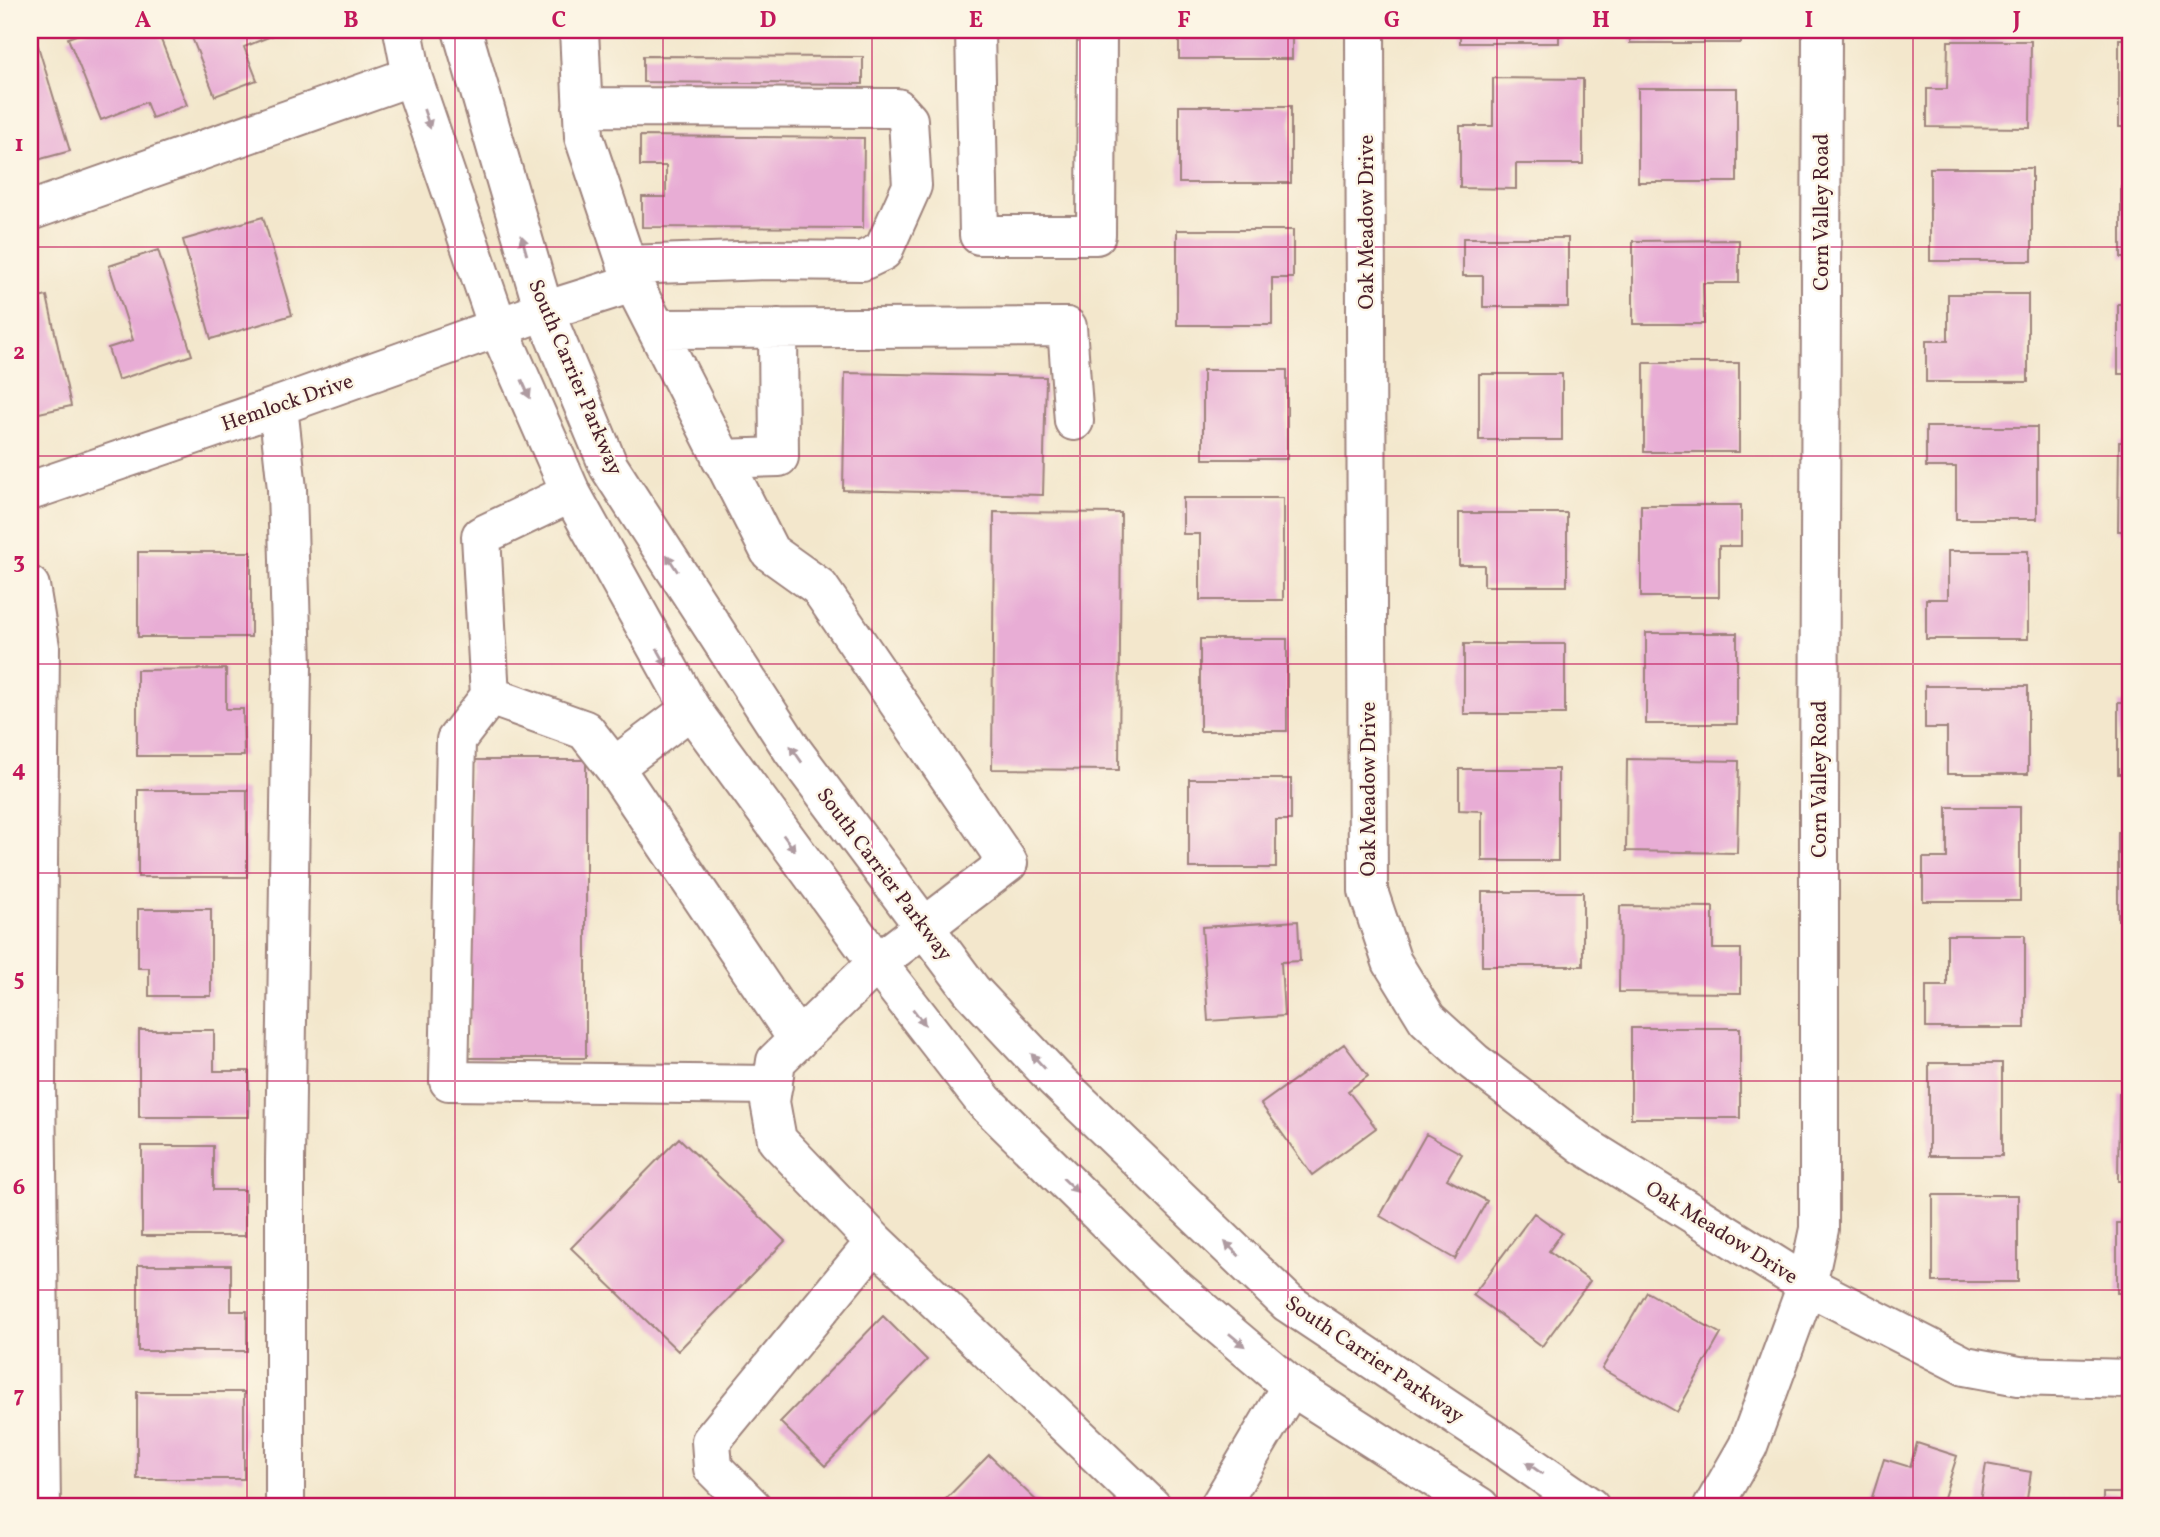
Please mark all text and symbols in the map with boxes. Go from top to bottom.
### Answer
text: A [135,5,151,37]
text: B [343,5,359,37]
text: C [552,5,566,37]
text: D [760,5,777,37]
text: E [969,5,983,37]
text: F [1177,5,1191,37]
text: G [1384,5,1400,37]
text: H [1592,5,1610,37]
text: I [1805,5,1813,37]
text: J [2012,5,2021,37]
one-way arrow [422,109,433,130]
text: 1 [14,129,24,161]
street label: Corn Valley Road [1808,133,1837,291]
street label: Oak Meadow Drive [1353,135,1382,309]
one-way arrow [519,234,529,255]
street label: South Carrier Parkway [520,275,629,481]
text: 2 [13,337,25,369]
street label: Hemlock Drive [218,367,357,440]
one-way arrow [520,379,531,400]
text: 3 [13,546,25,578]
one-way arrow [665,553,678,573]
one-way arrow [656,647,668,667]
street label: Corn Valley Road [1806,700,1835,858]
street label: Oak Meadow Drive [1355,702,1384,876]
one-way arrow [789,745,803,763]
text: 4 [12,754,26,786]
street label: South Carrier Parkway [809,782,959,968]
one-way arrow [782,834,796,852]
text: 5 [13,963,25,995]
one-way arrow [911,1007,926,1025]
one-way arrow [1031,1053,1047,1070]
text: 6 [13,1172,25,1204]
street label: Oak Meadow Drive [1639,1175,1803,1292]
one-way arrow [1062,1177,1079,1194]
one-way arrow [1224,1241,1241,1257]
street label: South Carrier Parkway [1279,1289,1470,1431]
one-way arrow [1228,1332,1246,1348]
text: 7 [14,1380,25,1412]
one-way arrow [1525,1461,1543,1475]

